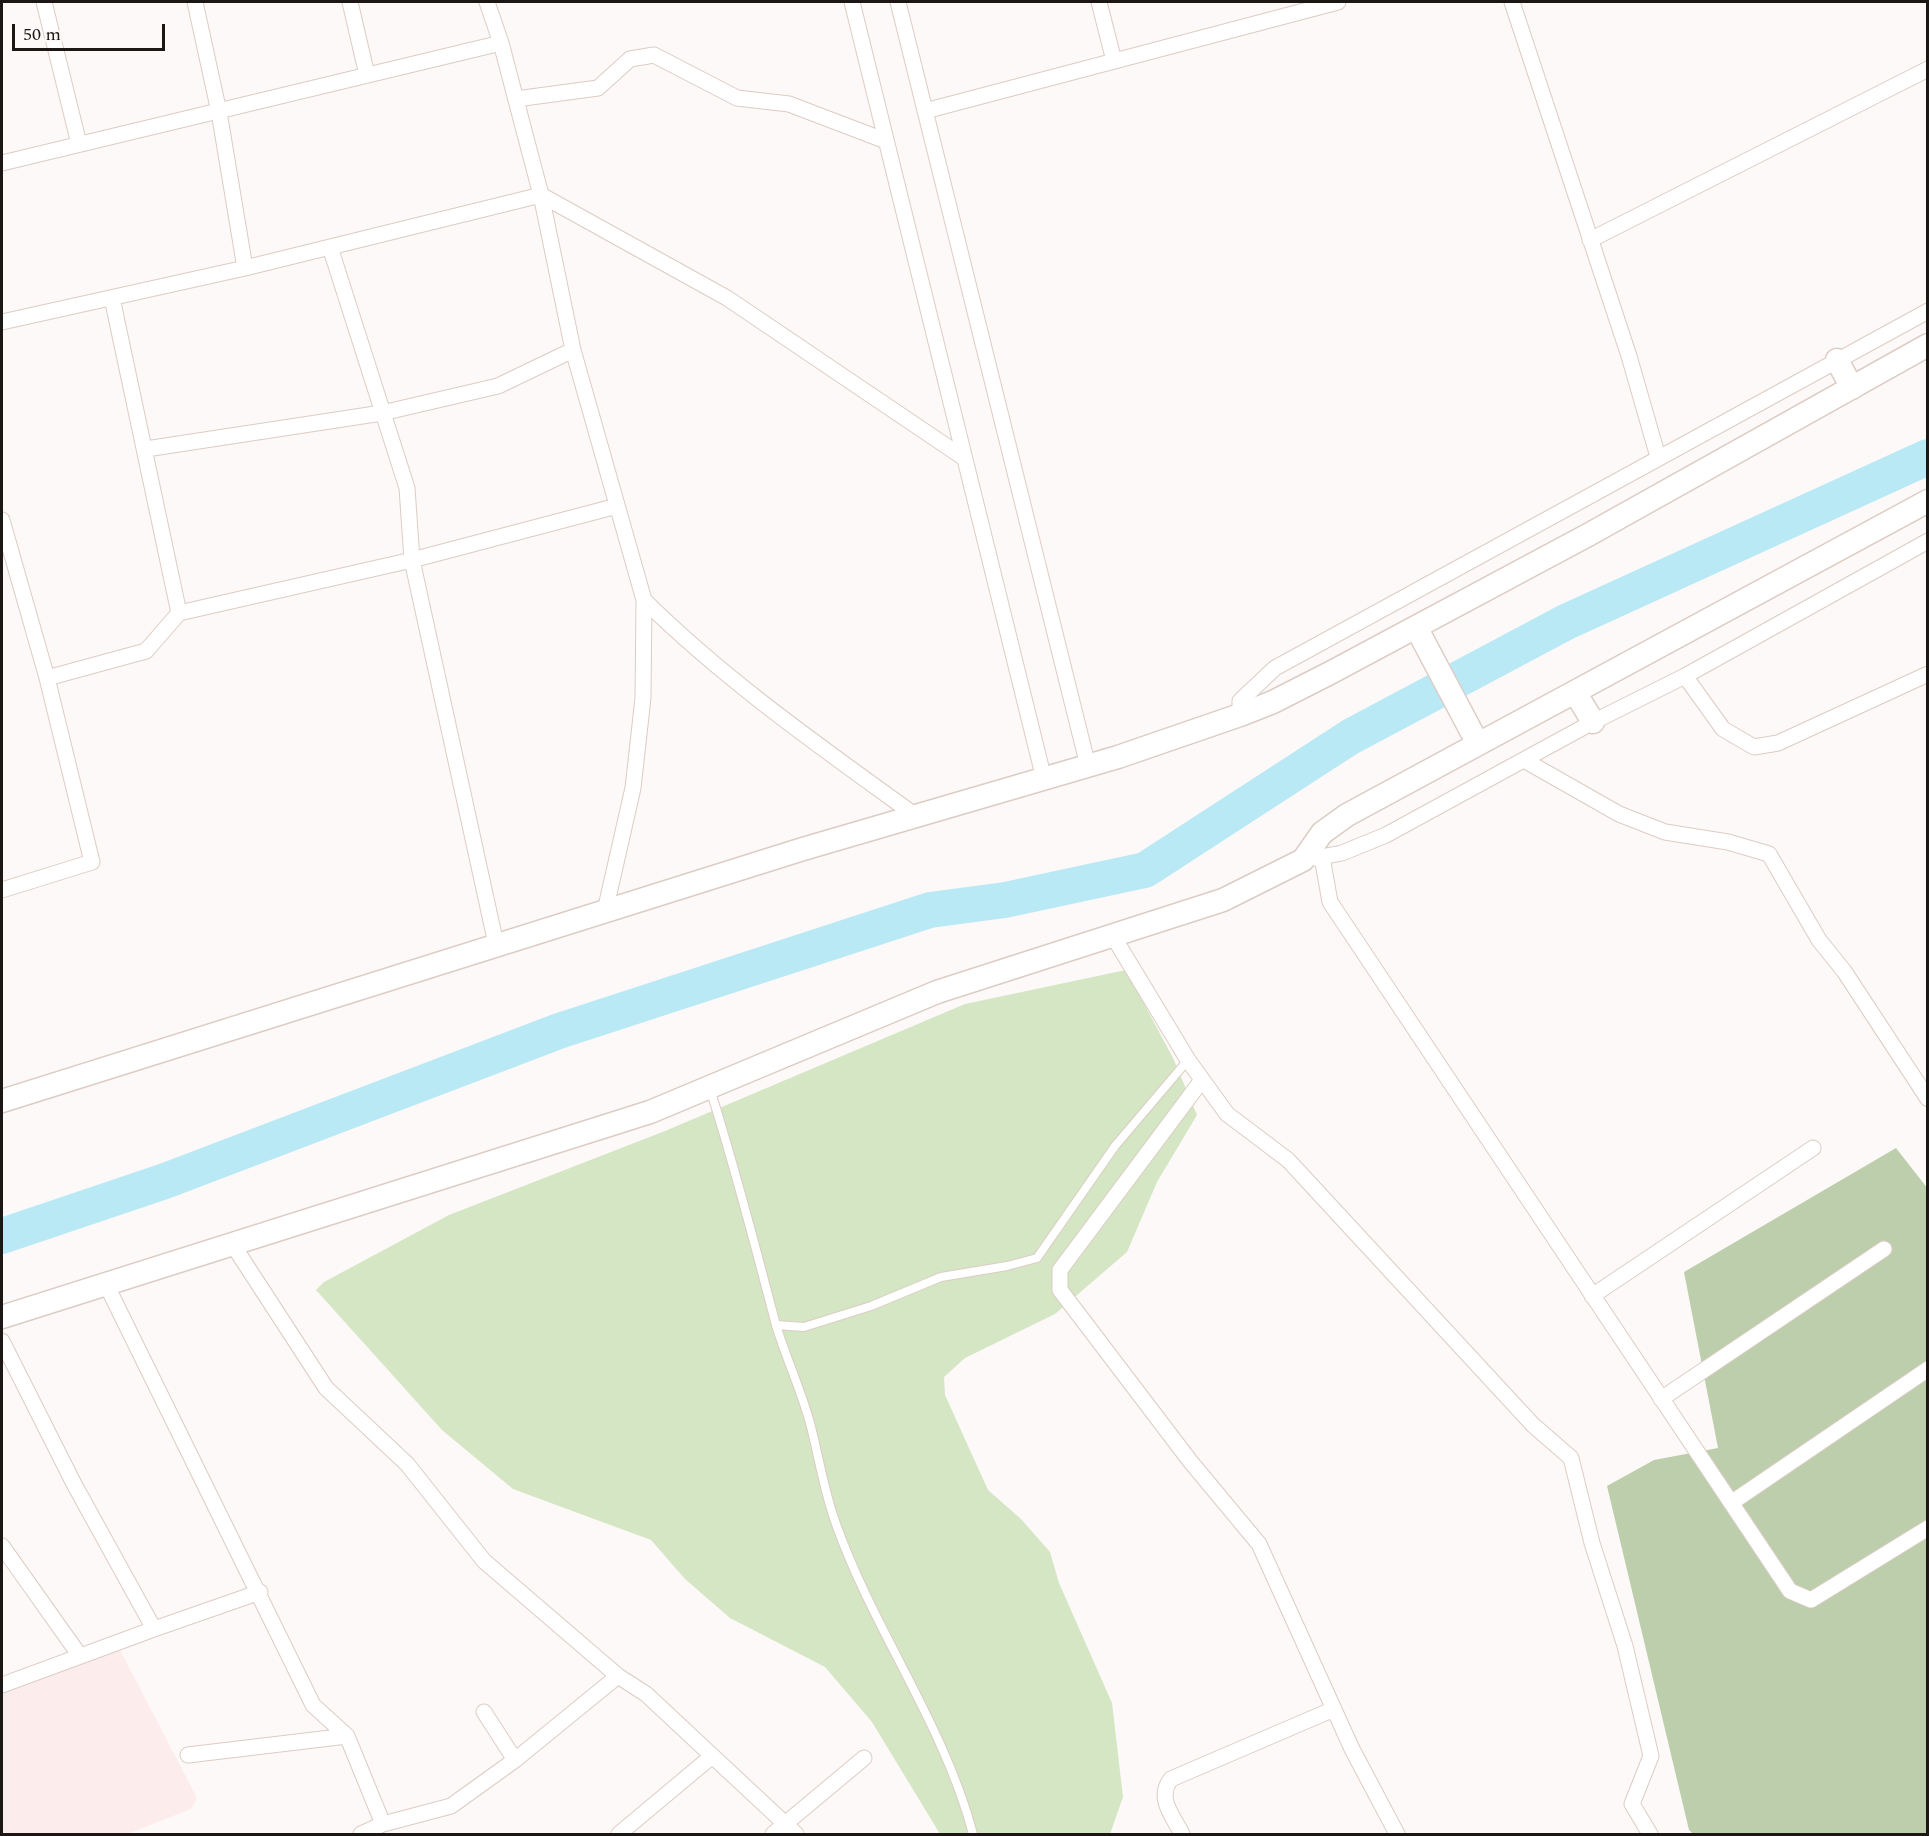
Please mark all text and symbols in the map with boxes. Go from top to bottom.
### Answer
scale bar [15,12,168,50]
text: 50 m [23,21,61,48]

